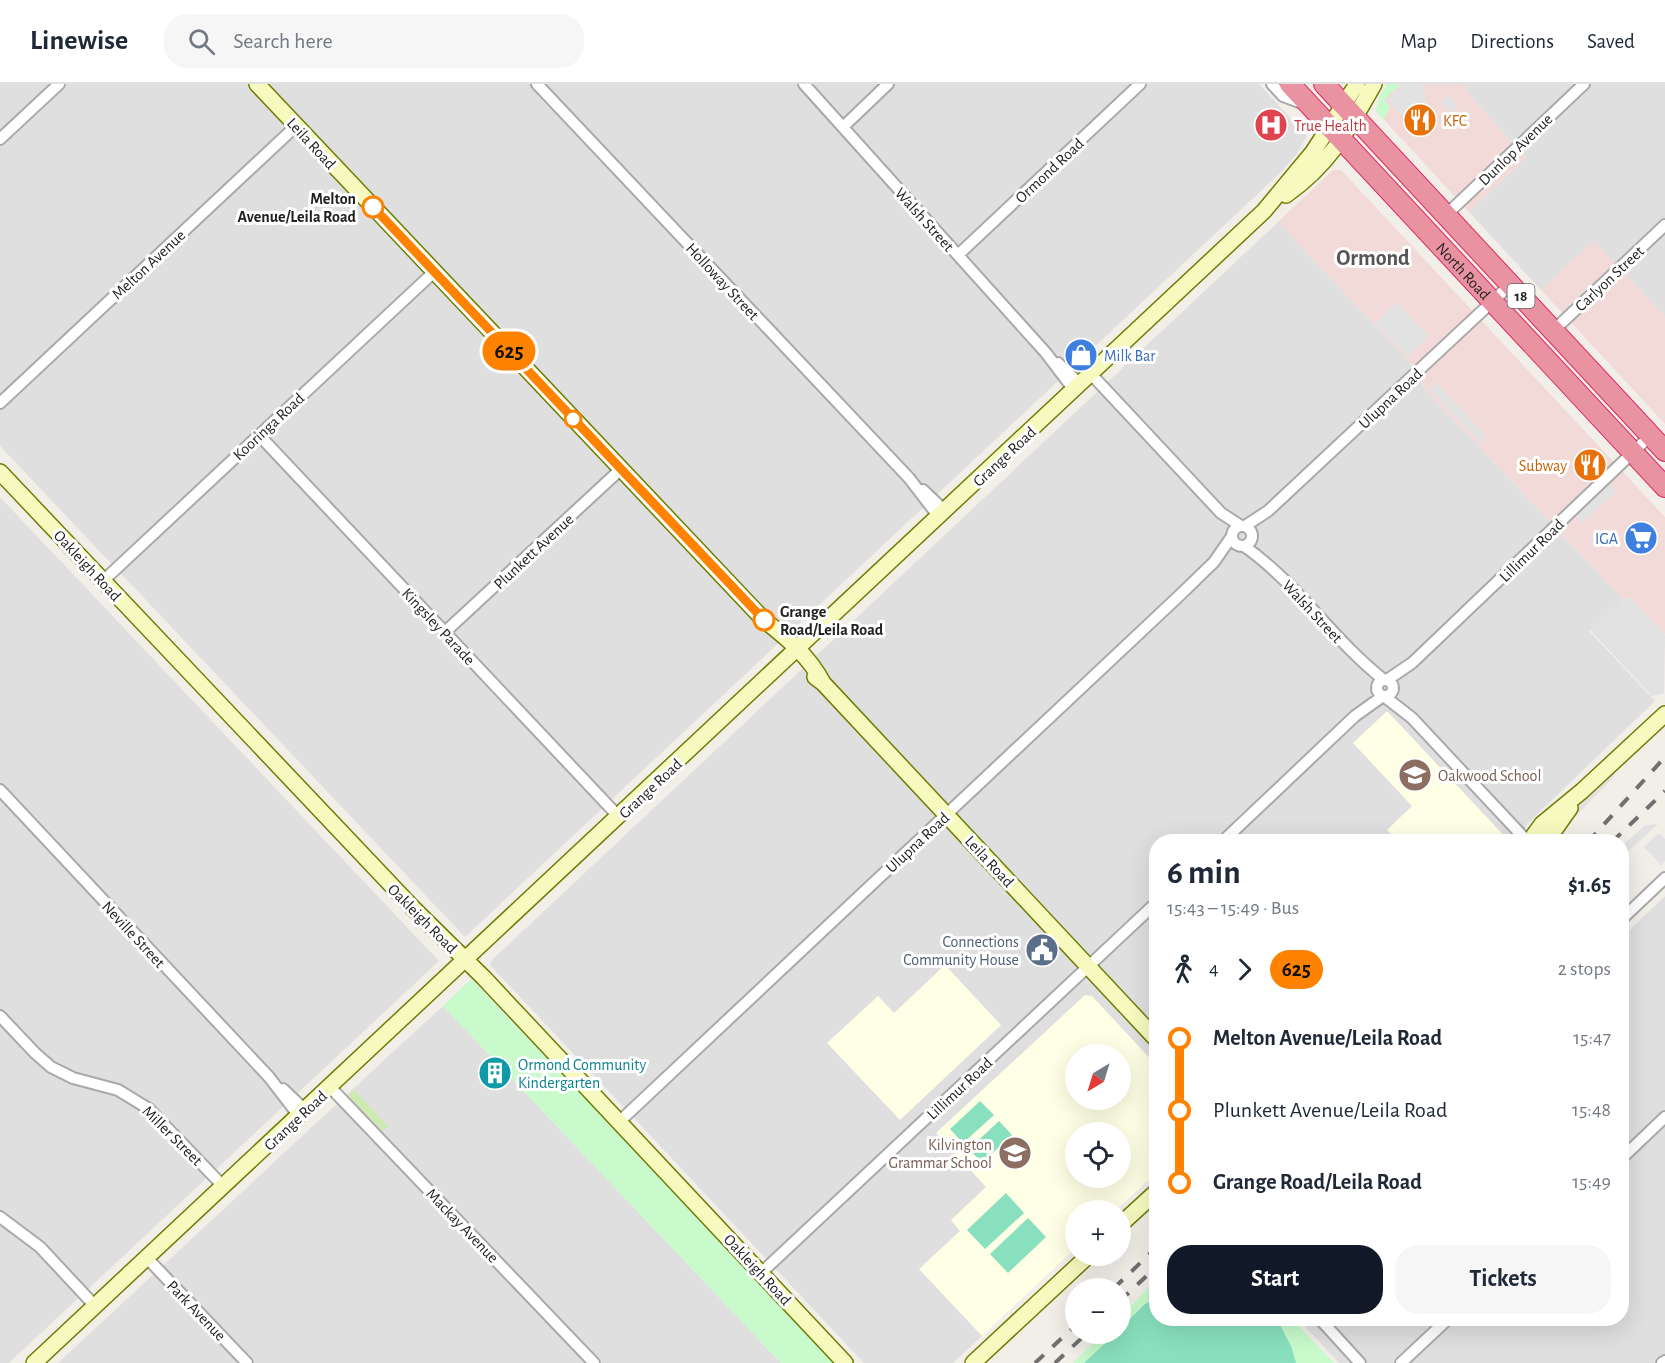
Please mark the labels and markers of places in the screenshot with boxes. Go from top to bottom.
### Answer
restaurant icon: KFC [1402,102,1438,138]
hospital icon: True Health [1253,107,1289,143]
place label: KFC [1443,113,1467,129]
place label: True Health [1294,118,1367,134]
place label: Melton Avenue/Leila Road [238,191,357,225]
marker: Melton Avenue/Leila Road [362,196,384,218]
shop icon: Milk Bar [1063,337,1099,373]
place label: Milk Bar [1104,348,1156,364]
unlabelled marker [564,410,582,428]
restaurant icon: Subway [1572,447,1608,483]
place label: Subway [1519,458,1567,475]
supermarket icon: IGA [1623,520,1659,556]
place label: IGA [1595,531,1618,547]
place label: Grange Road/Leila Road [780,604,884,638]
marker: Grange Road/Leila Road [753,609,775,631]
school or university icon: Oakwood School [1397,757,1433,793]
place label: Oakwood School [1438,768,1541,784]
public building icon: Connections Community House [1024,932,1060,968]
place label: Connections Community House [903,934,1019,969]
building icon: Ormond Community Kindergarten [477,1055,513,1091]
place label: Ormond Community Kindergarten [518,1057,646,1091]
school or university icon: Kilvington Grammar School [997,1135,1033,1171]
place label: Kilvington Grammar School [889,1137,992,1171]

